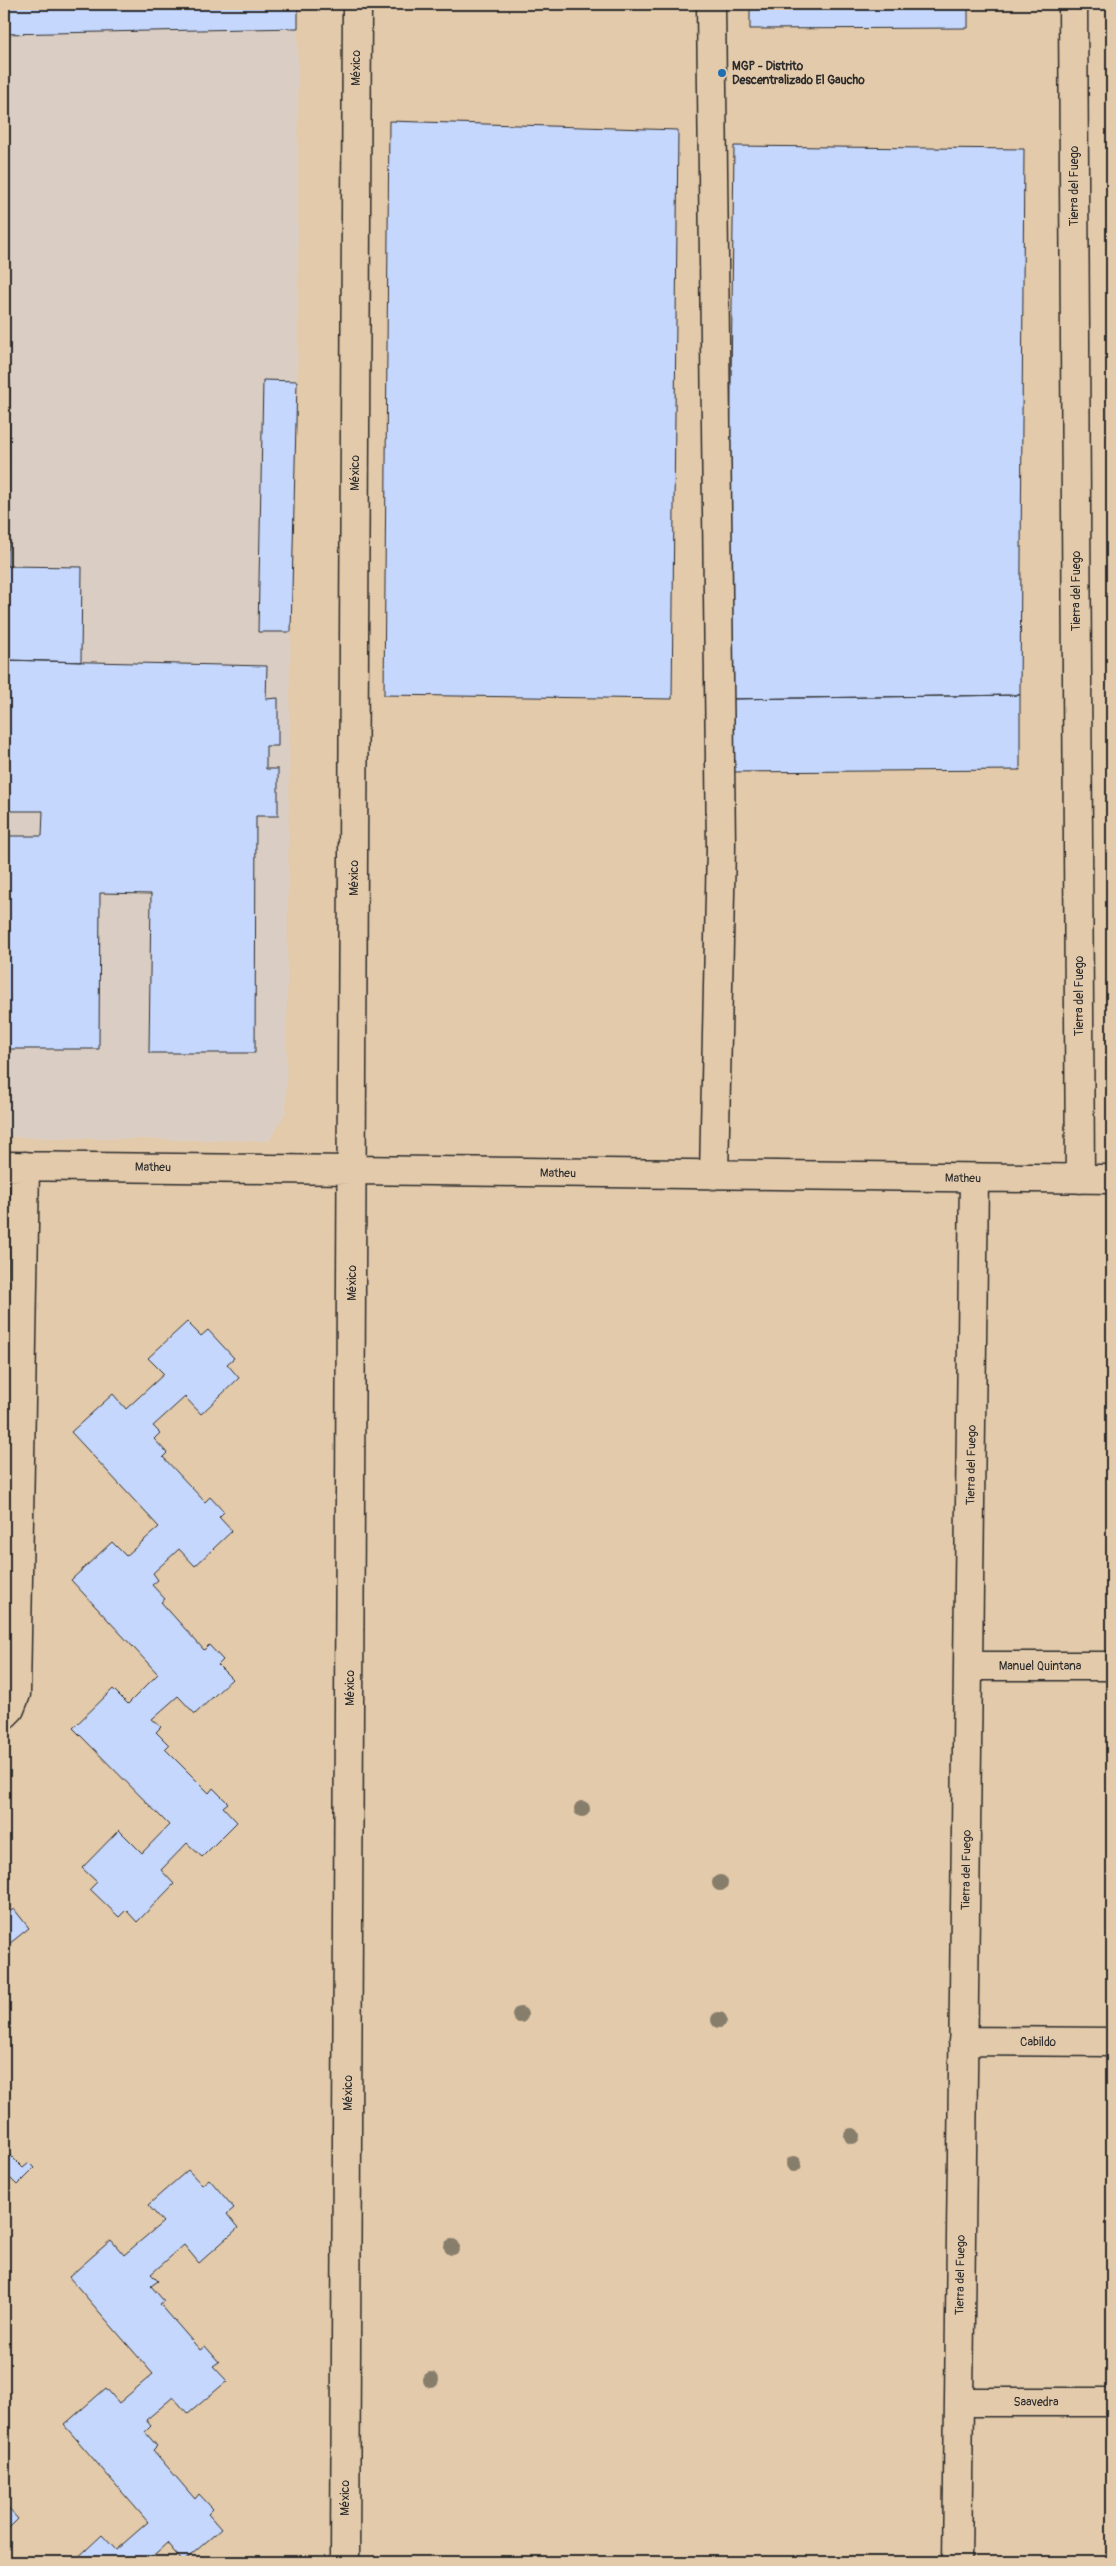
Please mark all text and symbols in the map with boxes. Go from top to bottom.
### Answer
street label: México [349,50,364,86]
place label: MGP - Distrito Descentralizado El Gaucho [732,59,865,88]
marker: MGP - Distrito Descentralizado El Gaucho [716,67,728,79]
street label: Tierra del Fuego [1067,145,1082,226]
street label: México [348,455,363,491]
street label: Tierra del Fuego [1069,550,1084,631]
street label: México [347,860,362,896]
street label: Tierra del Fuego [1072,955,1087,1036]
street label: Matheu [135,1160,171,1175]
street label: Matheu [540,1166,576,1181]
street label: Matheu [945,1171,981,1186]
street label: México [345,1265,360,1301]
street label: Tierra del Fuego [963,1424,980,1505]
street label: Manuel Quintana [999,1659,1082,1674]
street label: México [343,1670,358,1706]
street label: Tierra del Fuego [958,1829,975,1910]
street label: Cabildo [1020,2035,1057,2050]
street label: México [341,2075,356,2111]
street label: Tierra del Fuego [952,2234,969,2315]
street label: Saavedra [1013,2395,1059,2410]
street label: México [338,2480,353,2516]

